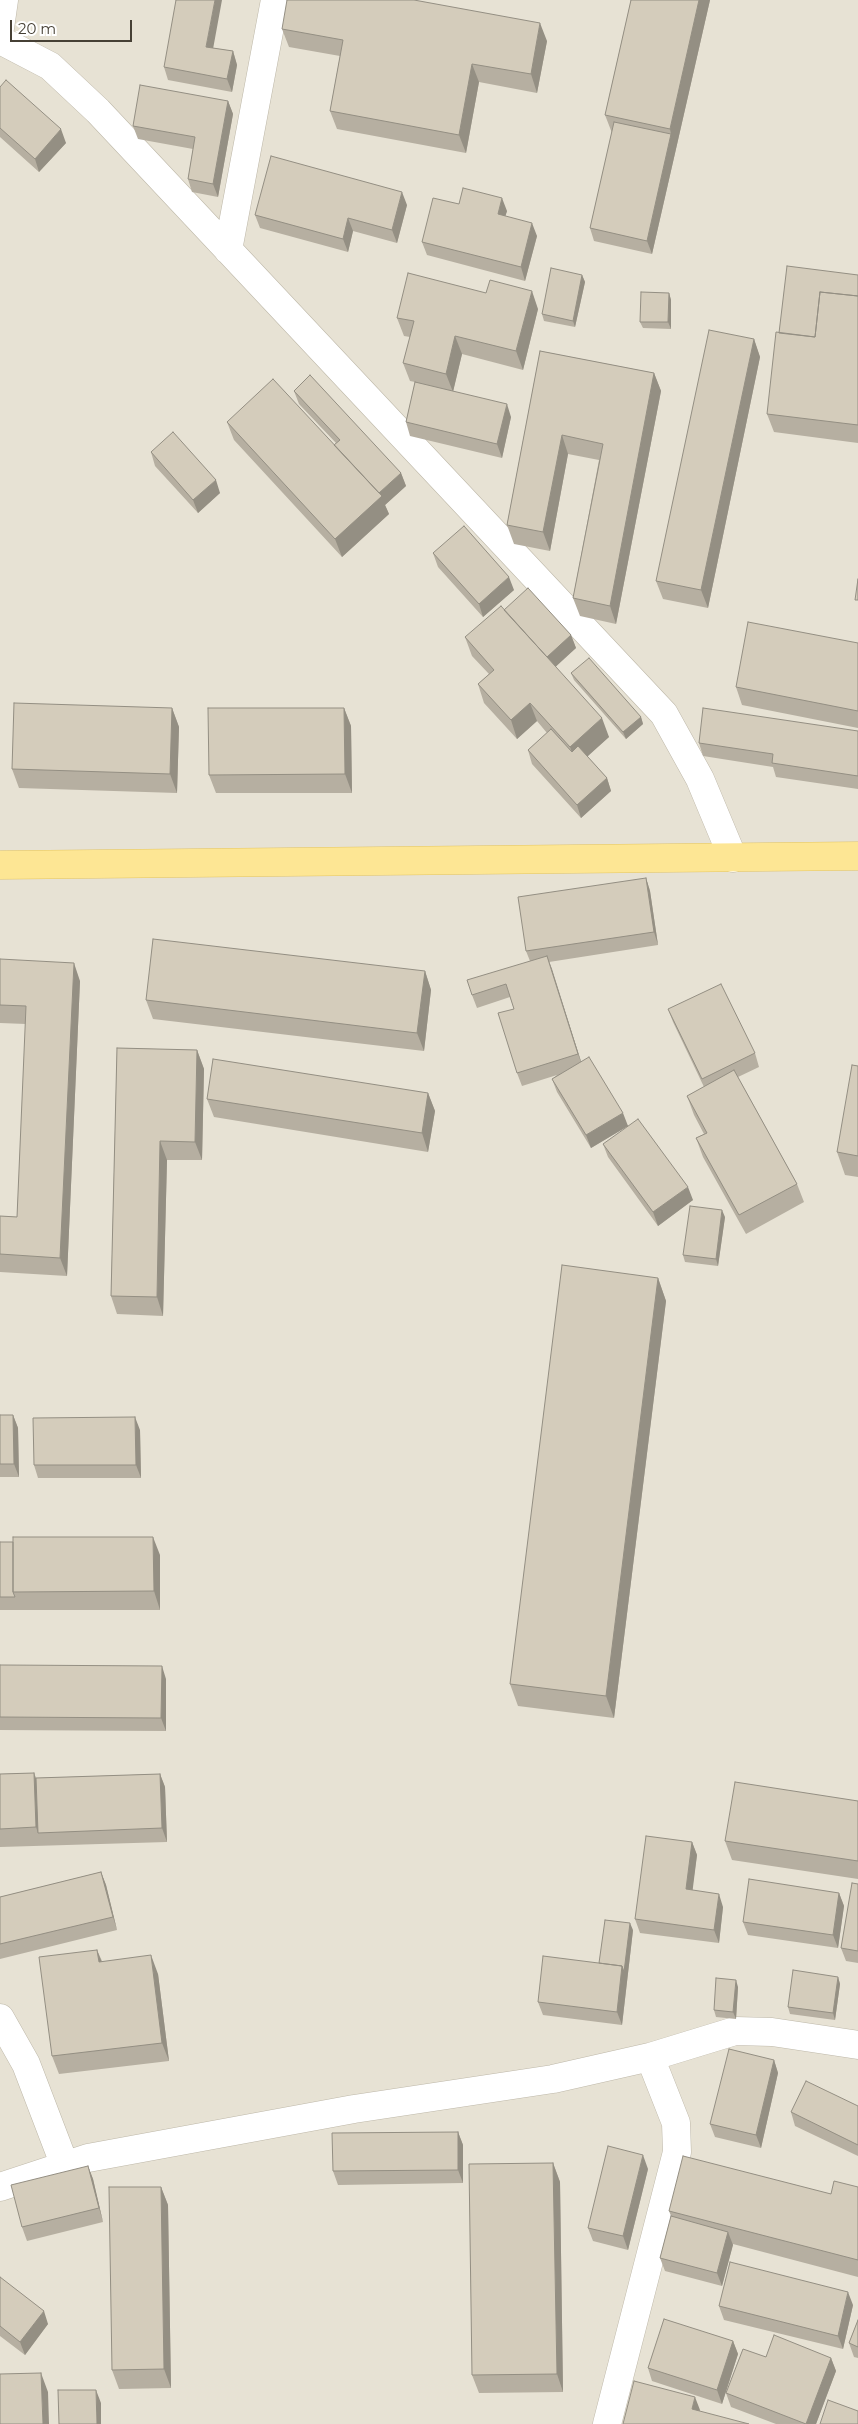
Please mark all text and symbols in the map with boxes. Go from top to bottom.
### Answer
scale bar [12,10,135,42]
text: 20 m [18,19,56,38]

